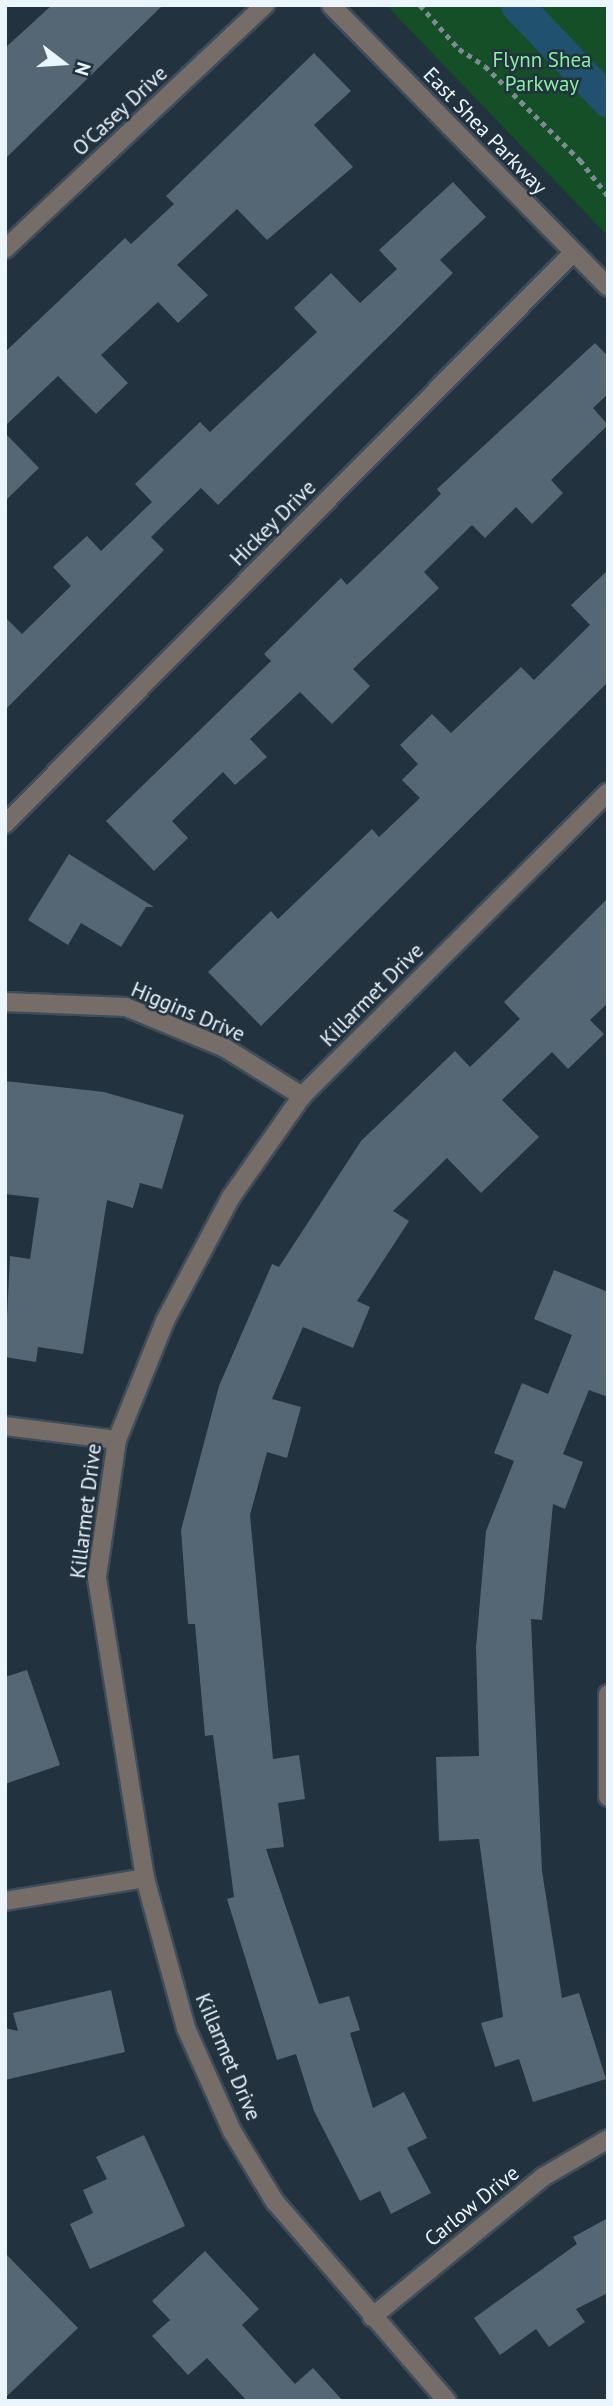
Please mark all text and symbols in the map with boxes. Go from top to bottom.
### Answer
north arrow [28,28,98,98]
park label: Flynn Shea Parkway [492,47,592,97]
text: N [70,60,96,79]
street label: O'Casey Drive [67,61,173,161]
street label: East Shea Parkway [418,62,552,200]
street label: Hickey Drive [225,475,321,571]
street label: Killarmet Drive [315,938,429,1052]
street label: Higgins Drive [127,977,249,1047]
street label: Killarmet Drive [65,1442,107,1580]
street label: Killarmet Drive [190,1990,266,2124]
street label: Carlow Drive [420,2160,524,2252]

